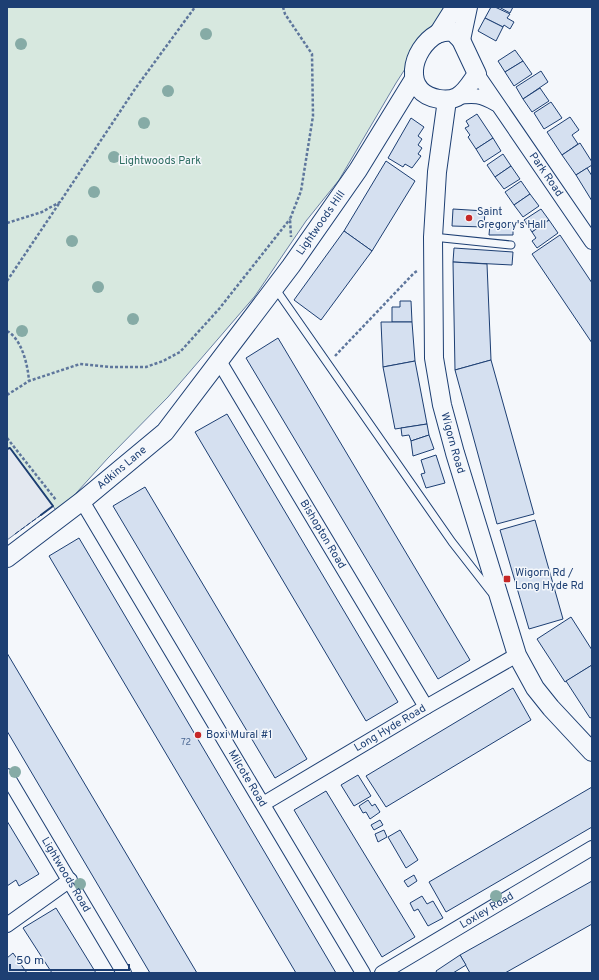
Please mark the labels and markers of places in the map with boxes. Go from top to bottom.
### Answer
place label: Saint Gregory's Hall [477,205,546,232]
marker: Saint Gregory's Hall [464,213,474,223]
place label: Wigorn Rd / Long Hyde Rd [515,566,584,593]
marker: Wigorn Rd / Long Hyde Rd [502,574,512,584]
place label: Boxi Mural #1 [206,728,272,742]
marker: Boxi Mural #1 [193,730,203,740]

